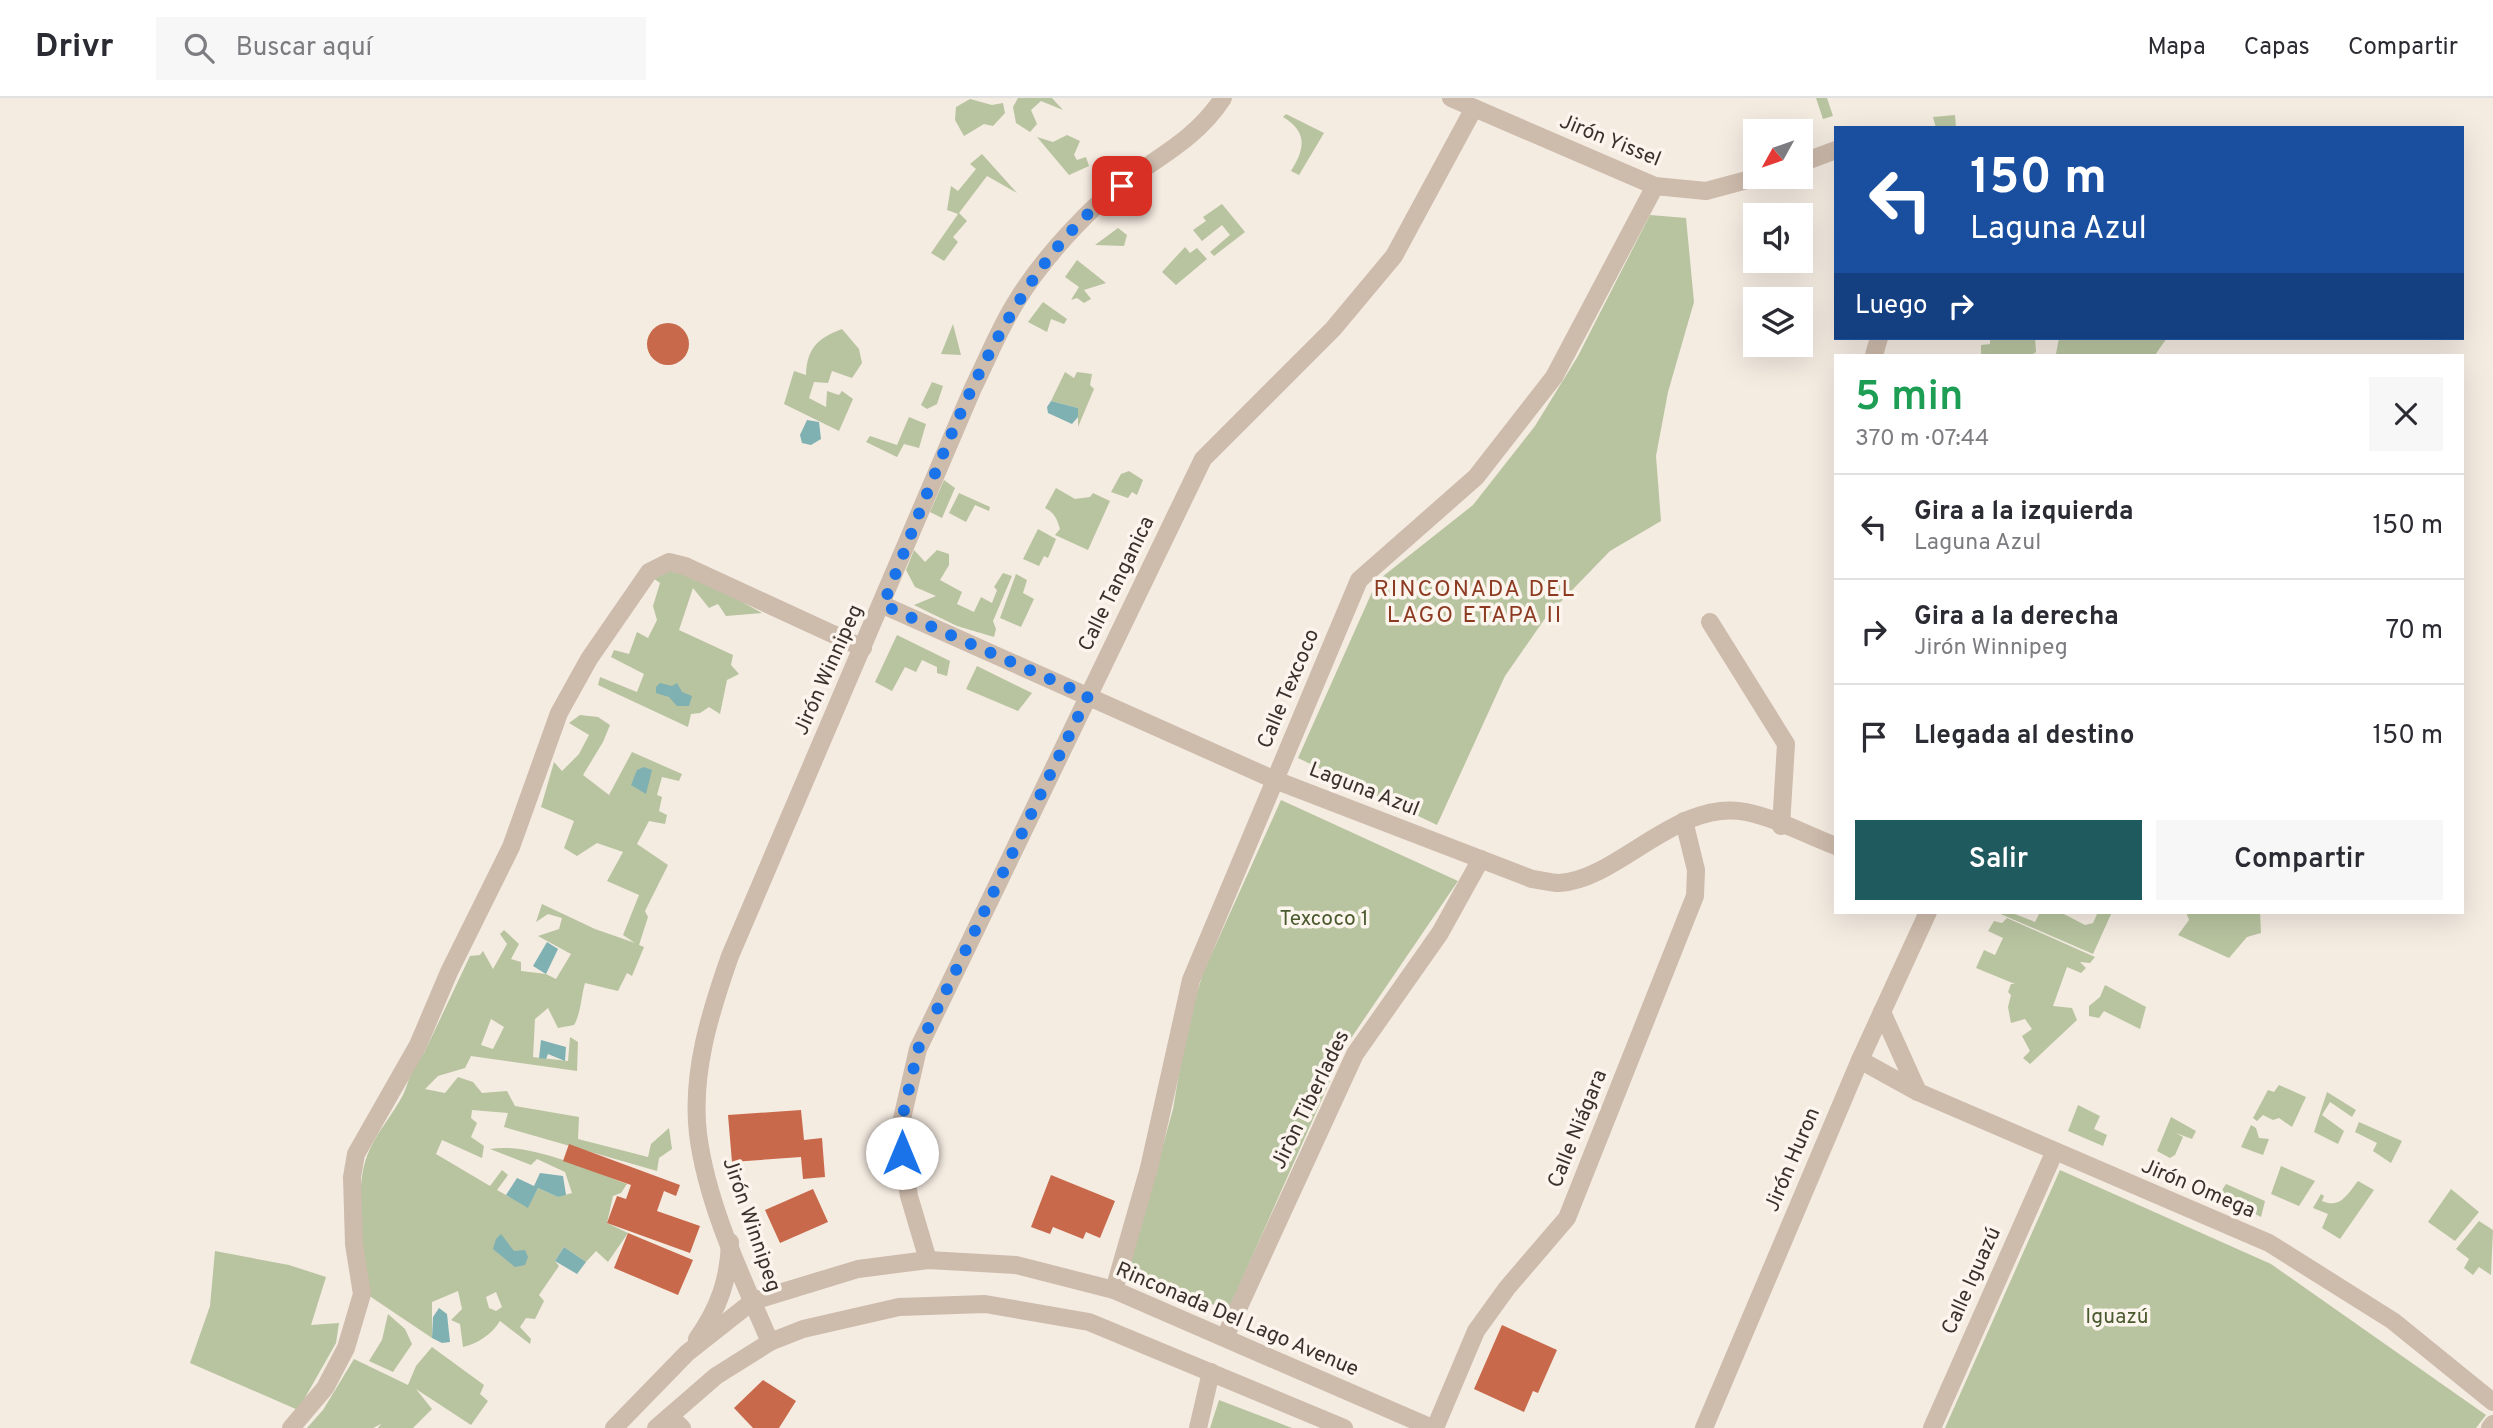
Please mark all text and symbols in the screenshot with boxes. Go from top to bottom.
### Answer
search box [156,17,646,80]
text: Drivr [35,27,114,69]
icon: search [180,29,218,67]
text: Buscar aquí [236,32,372,65]
text: Mapa [2148,33,2206,63]
text: Capas [2244,33,2310,63]
text: Compartir [2348,33,2458,63]
street label: Jirón Yissel [1555,108,1665,174]
north arrow [1743,119,1813,189]
map controls [1743,119,1813,357]
text: 150 m [1970,149,2107,211]
icon: left [1855,154,1946,245]
pin [1092,156,1152,216]
icon: arrive [1103,167,1141,205]
button: sound [1743,203,1813,273]
text: Laguna Azul [1970,210,2147,250]
button: layers [1743,287,1813,357]
icon: right [1942,287,1980,325]
text: Luego [1855,290,1928,323]
text: 5 min [1855,372,1963,425]
button: close [2369,377,2443,451]
text: 370 m · 07:44 [1855,425,1989,454]
text: Gira a la izquierda [1914,496,2133,529]
icon: left [1855,508,1893,546]
text: 150 m [2372,510,2443,543]
street label: Calle Tanganica [1073,512,1161,656]
text: Laguna Azul [1914,529,2041,558]
district label: RINCONADA DEL LAGO ETAPA II [1374,576,1576,631]
street label: Jirón Winnipeg [788,600,870,740]
text: Gira a la derecha [1914,601,2119,634]
icon: right [1855,613,1893,651]
text: 70 m [2385,615,2443,648]
street label: Calle Texcoco [1252,625,1326,753]
text: Jirón Winnipeg [1914,634,2068,663]
icon: arrive [1855,718,1893,756]
text: Llegada al destino [1914,720,2134,753]
text: 150 m [2372,720,2443,753]
street label: Laguna Azul [1305,757,1423,823]
button: Salir [1855,820,2142,900]
button: Compartir [2156,820,2443,900]
park label: Texcoco 1 [1279,906,1369,933]
street label: Jiròn Tiberlades [1266,1026,1356,1174]
street label: Calle Niágara [1542,1066,1614,1192]
street label: Jirón Huron [1759,1104,1827,1216]
position arrow [865,1116,939,1190]
street label: Jirón Omega [2137,1153,2259,1225]
street label: Jirón Winnipeg [715,1154,787,1296]
street label: Calle Iguazú [1936,1223,2008,1339]
street label: Rinconada Del Lago Avenue [1111,1256,1363,1384]
park label: Iguazú [2085,1304,2149,1331]

